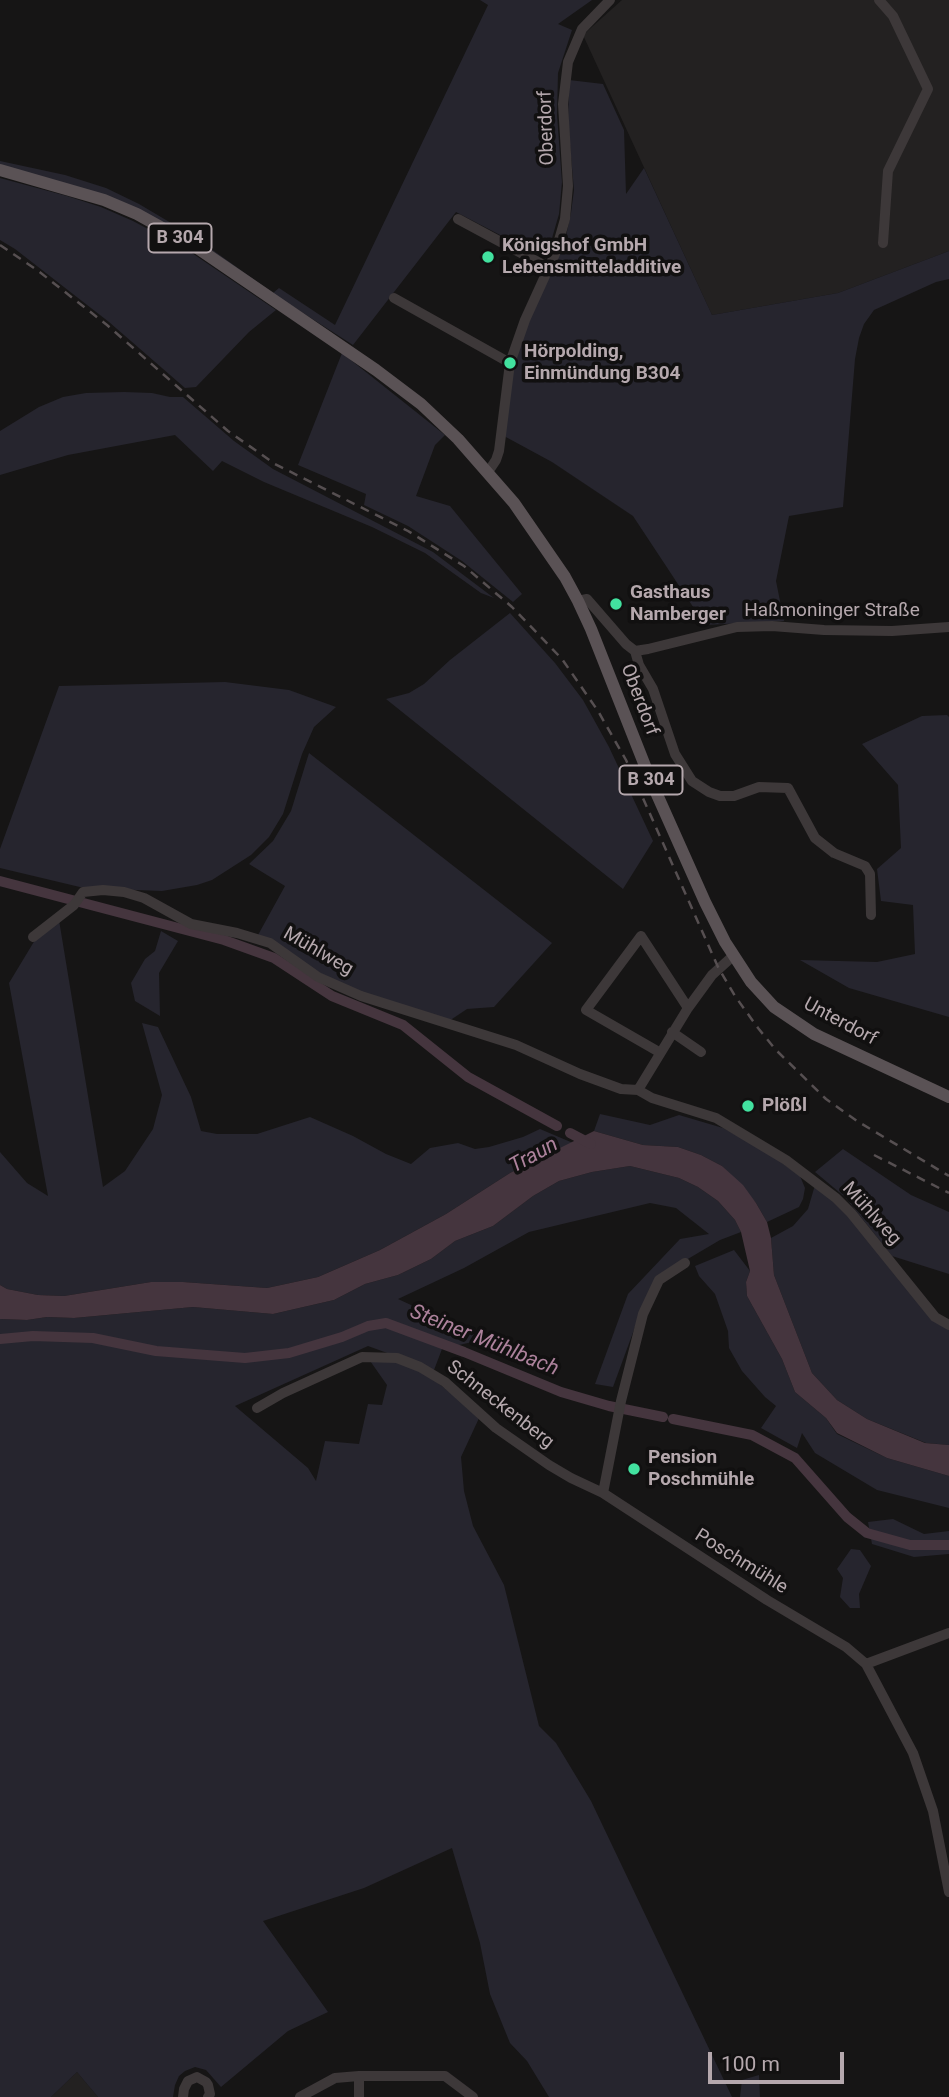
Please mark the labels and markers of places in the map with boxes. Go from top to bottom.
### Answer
place label: Königshof GmbH Lebensmitteladditive [502,235,681,279]
marker: Königshof GmbH Lebensmitteladditive [480,249,496,265]
place label: Hörpolding, Einmündung B304 [524,341,681,385]
marker: Hörpolding, Einmündung B304 [502,355,518,371]
place label: Gasthaus Namberger [630,582,726,626]
marker: Gasthaus Namberger [608,596,624,612]
place label: Plößl [762,1095,807,1117]
marker: Plößl [740,1098,756,1114]
place label: Pension Poschmühle [648,1447,754,1491]
marker: Pension Poschmühle [626,1461,642,1477]

